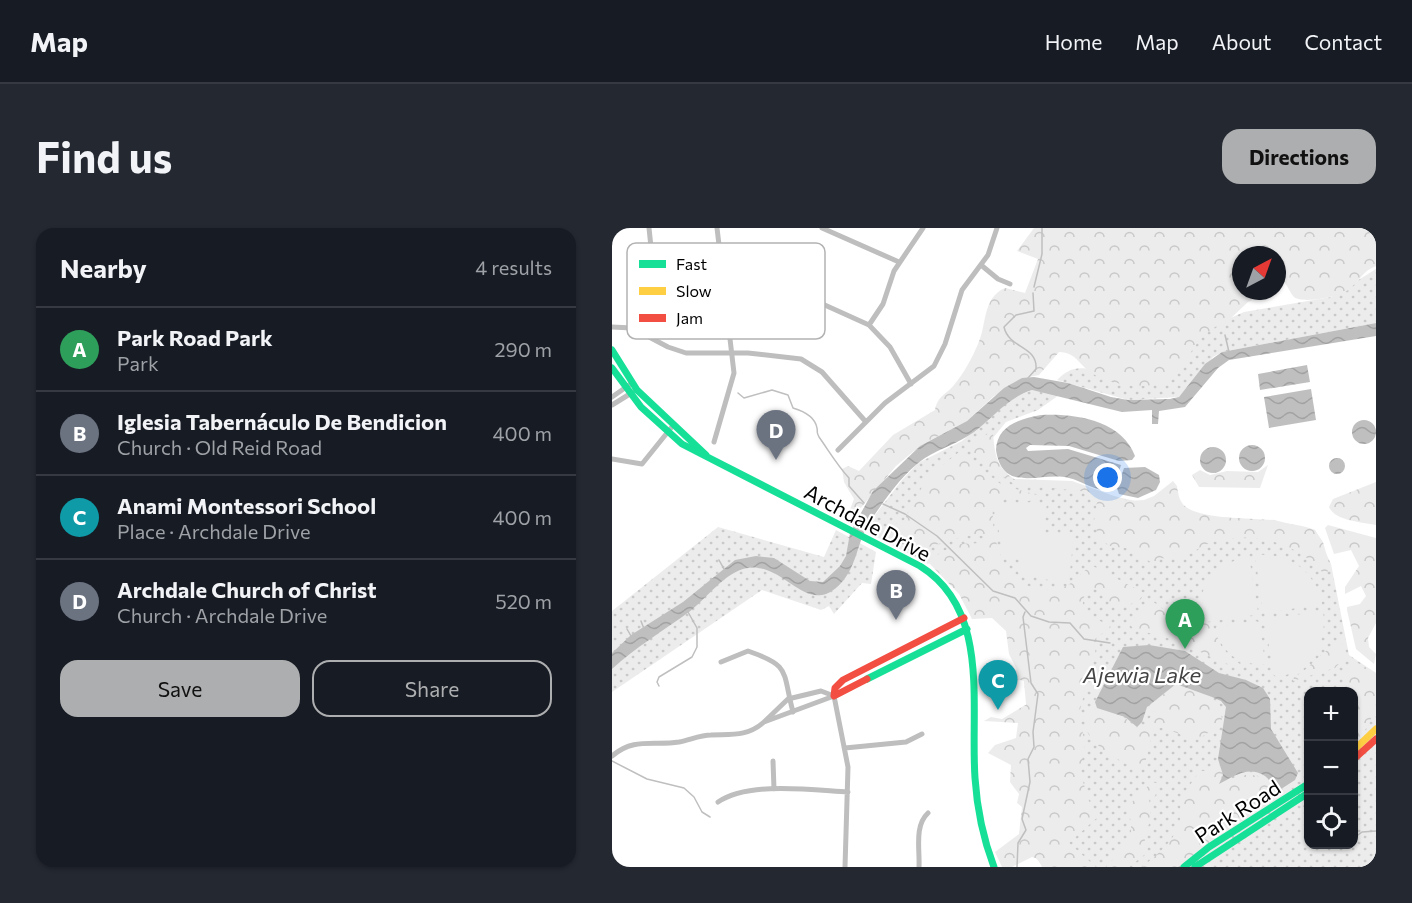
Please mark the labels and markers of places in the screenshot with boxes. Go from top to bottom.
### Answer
pin: D [756,410,796,460]
pin: B [876,570,916,620]
pin: A [1166,600,1204,649]
pin: C [978,660,1018,710]

